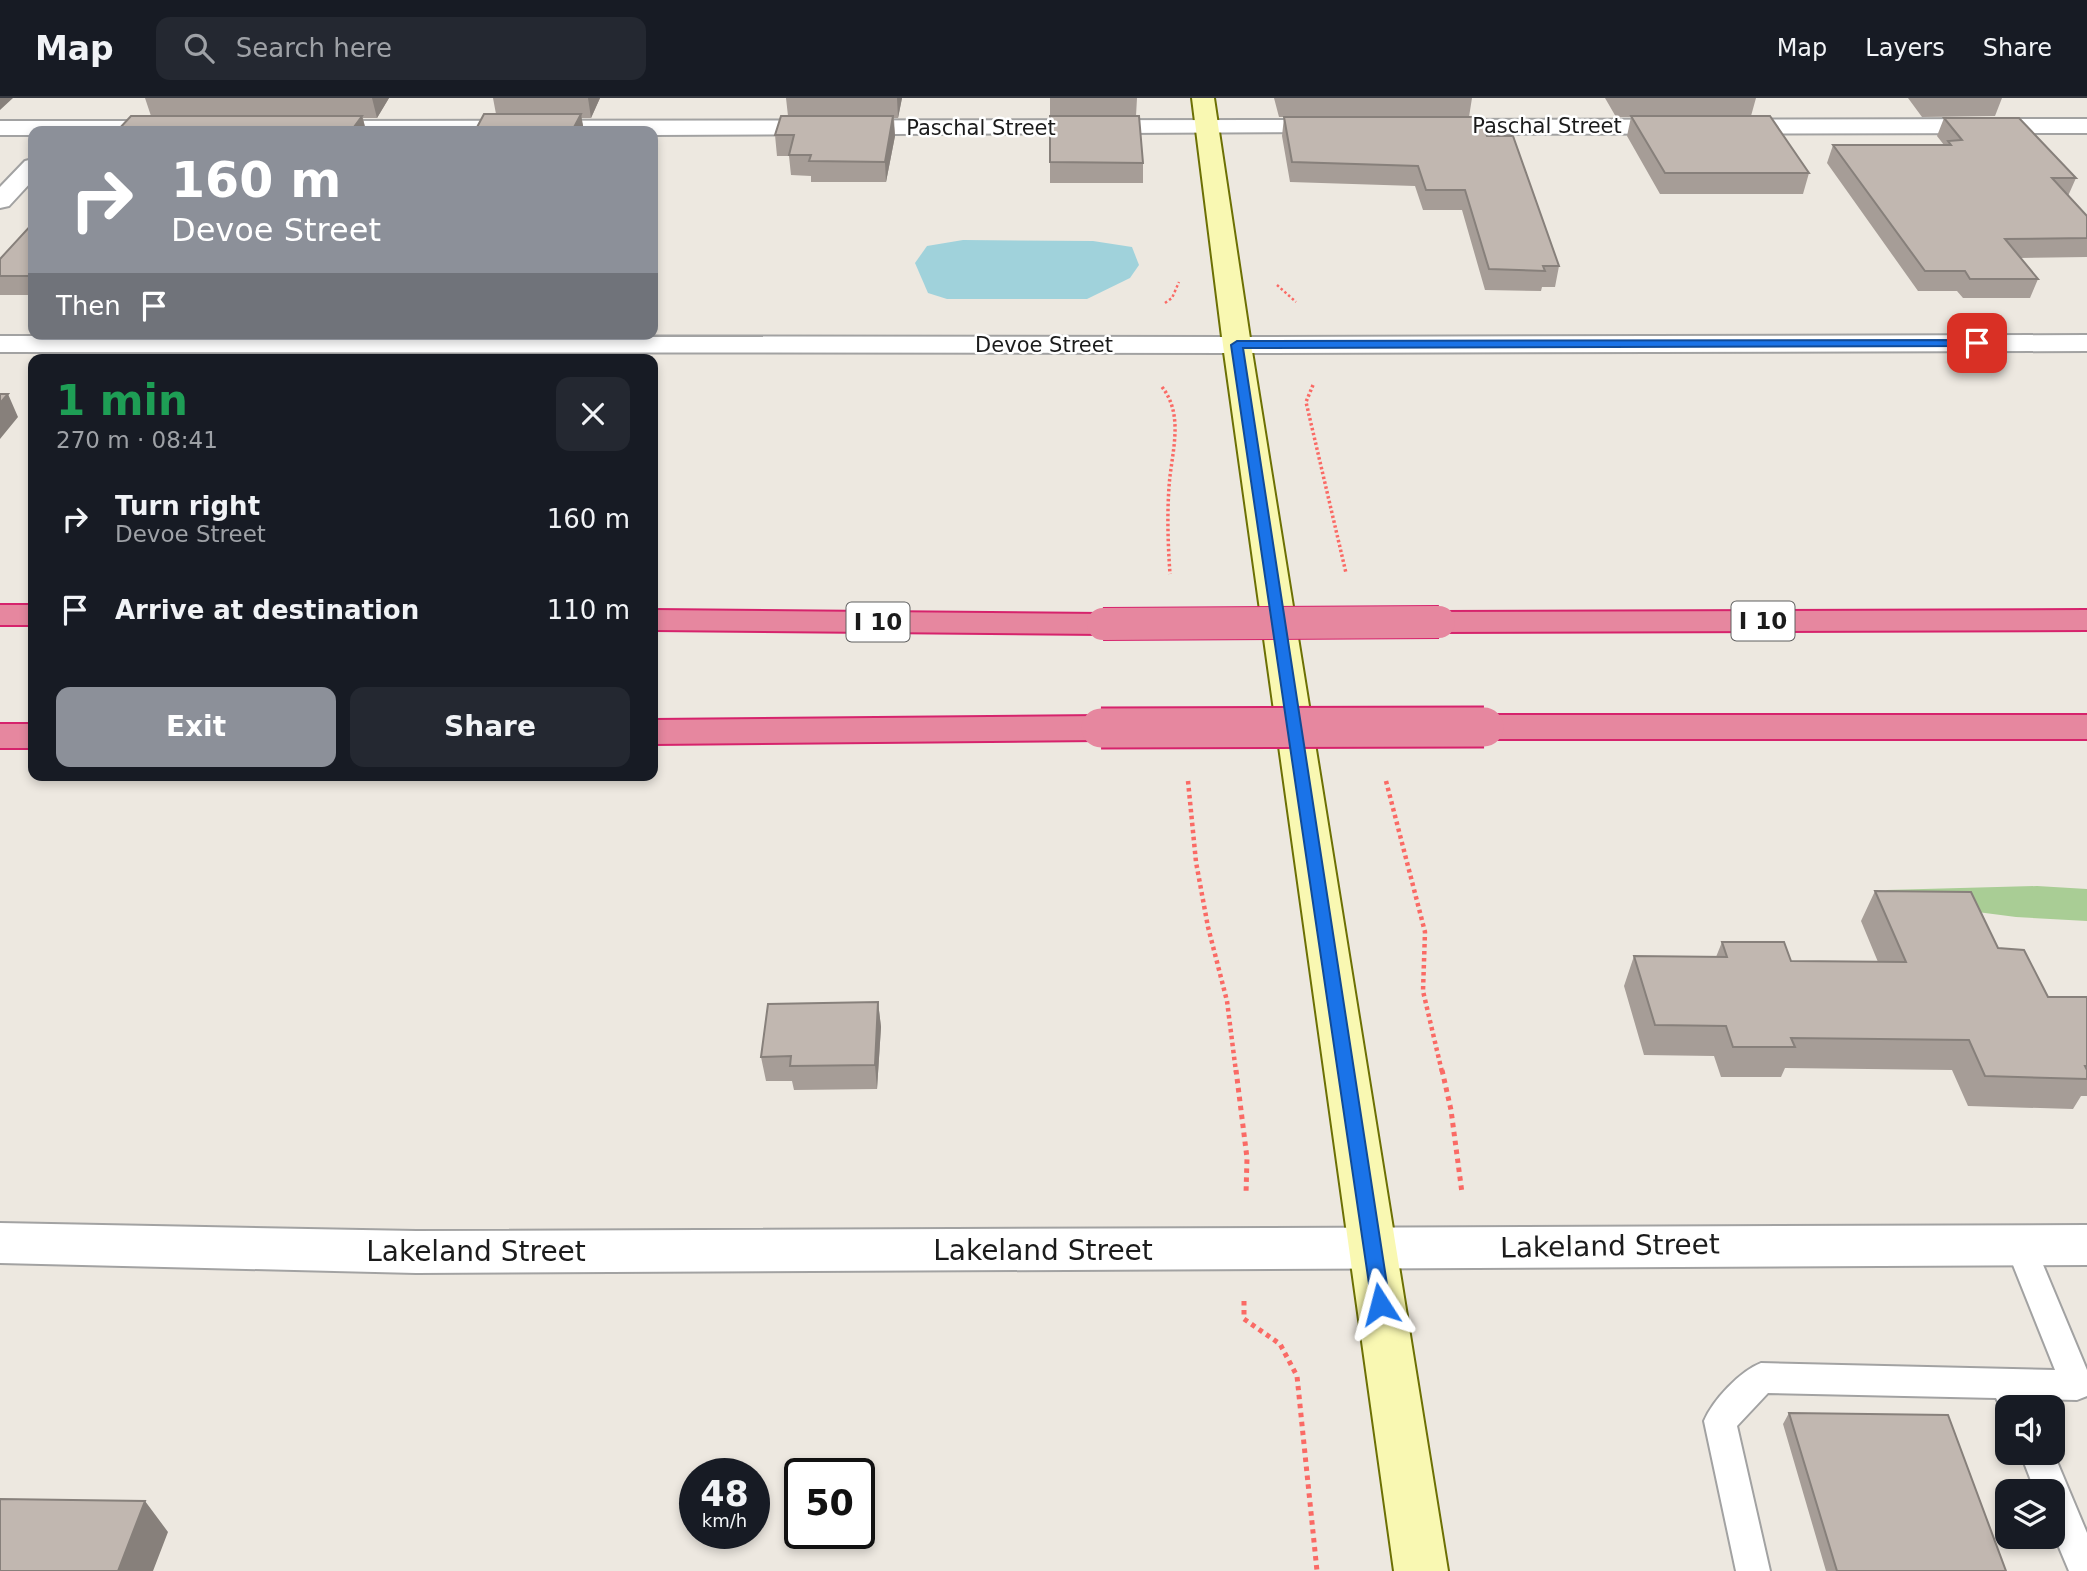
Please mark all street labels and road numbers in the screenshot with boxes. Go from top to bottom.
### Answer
street label: Paschal Street [1472,114,1622,138]
street label: Paschal Street [906,116,1056,140]
street label: Devoe Street [975,333,1113,357]
road number: I 10 [1732,601,1795,640]
road number: I 10 [846,602,910,642]
street label: Lakeland Street [1500,1228,1720,1264]
street label: Lakeland Street [933,1234,1153,1267]
street label: Lakeland Street [366,1235,586,1268]

